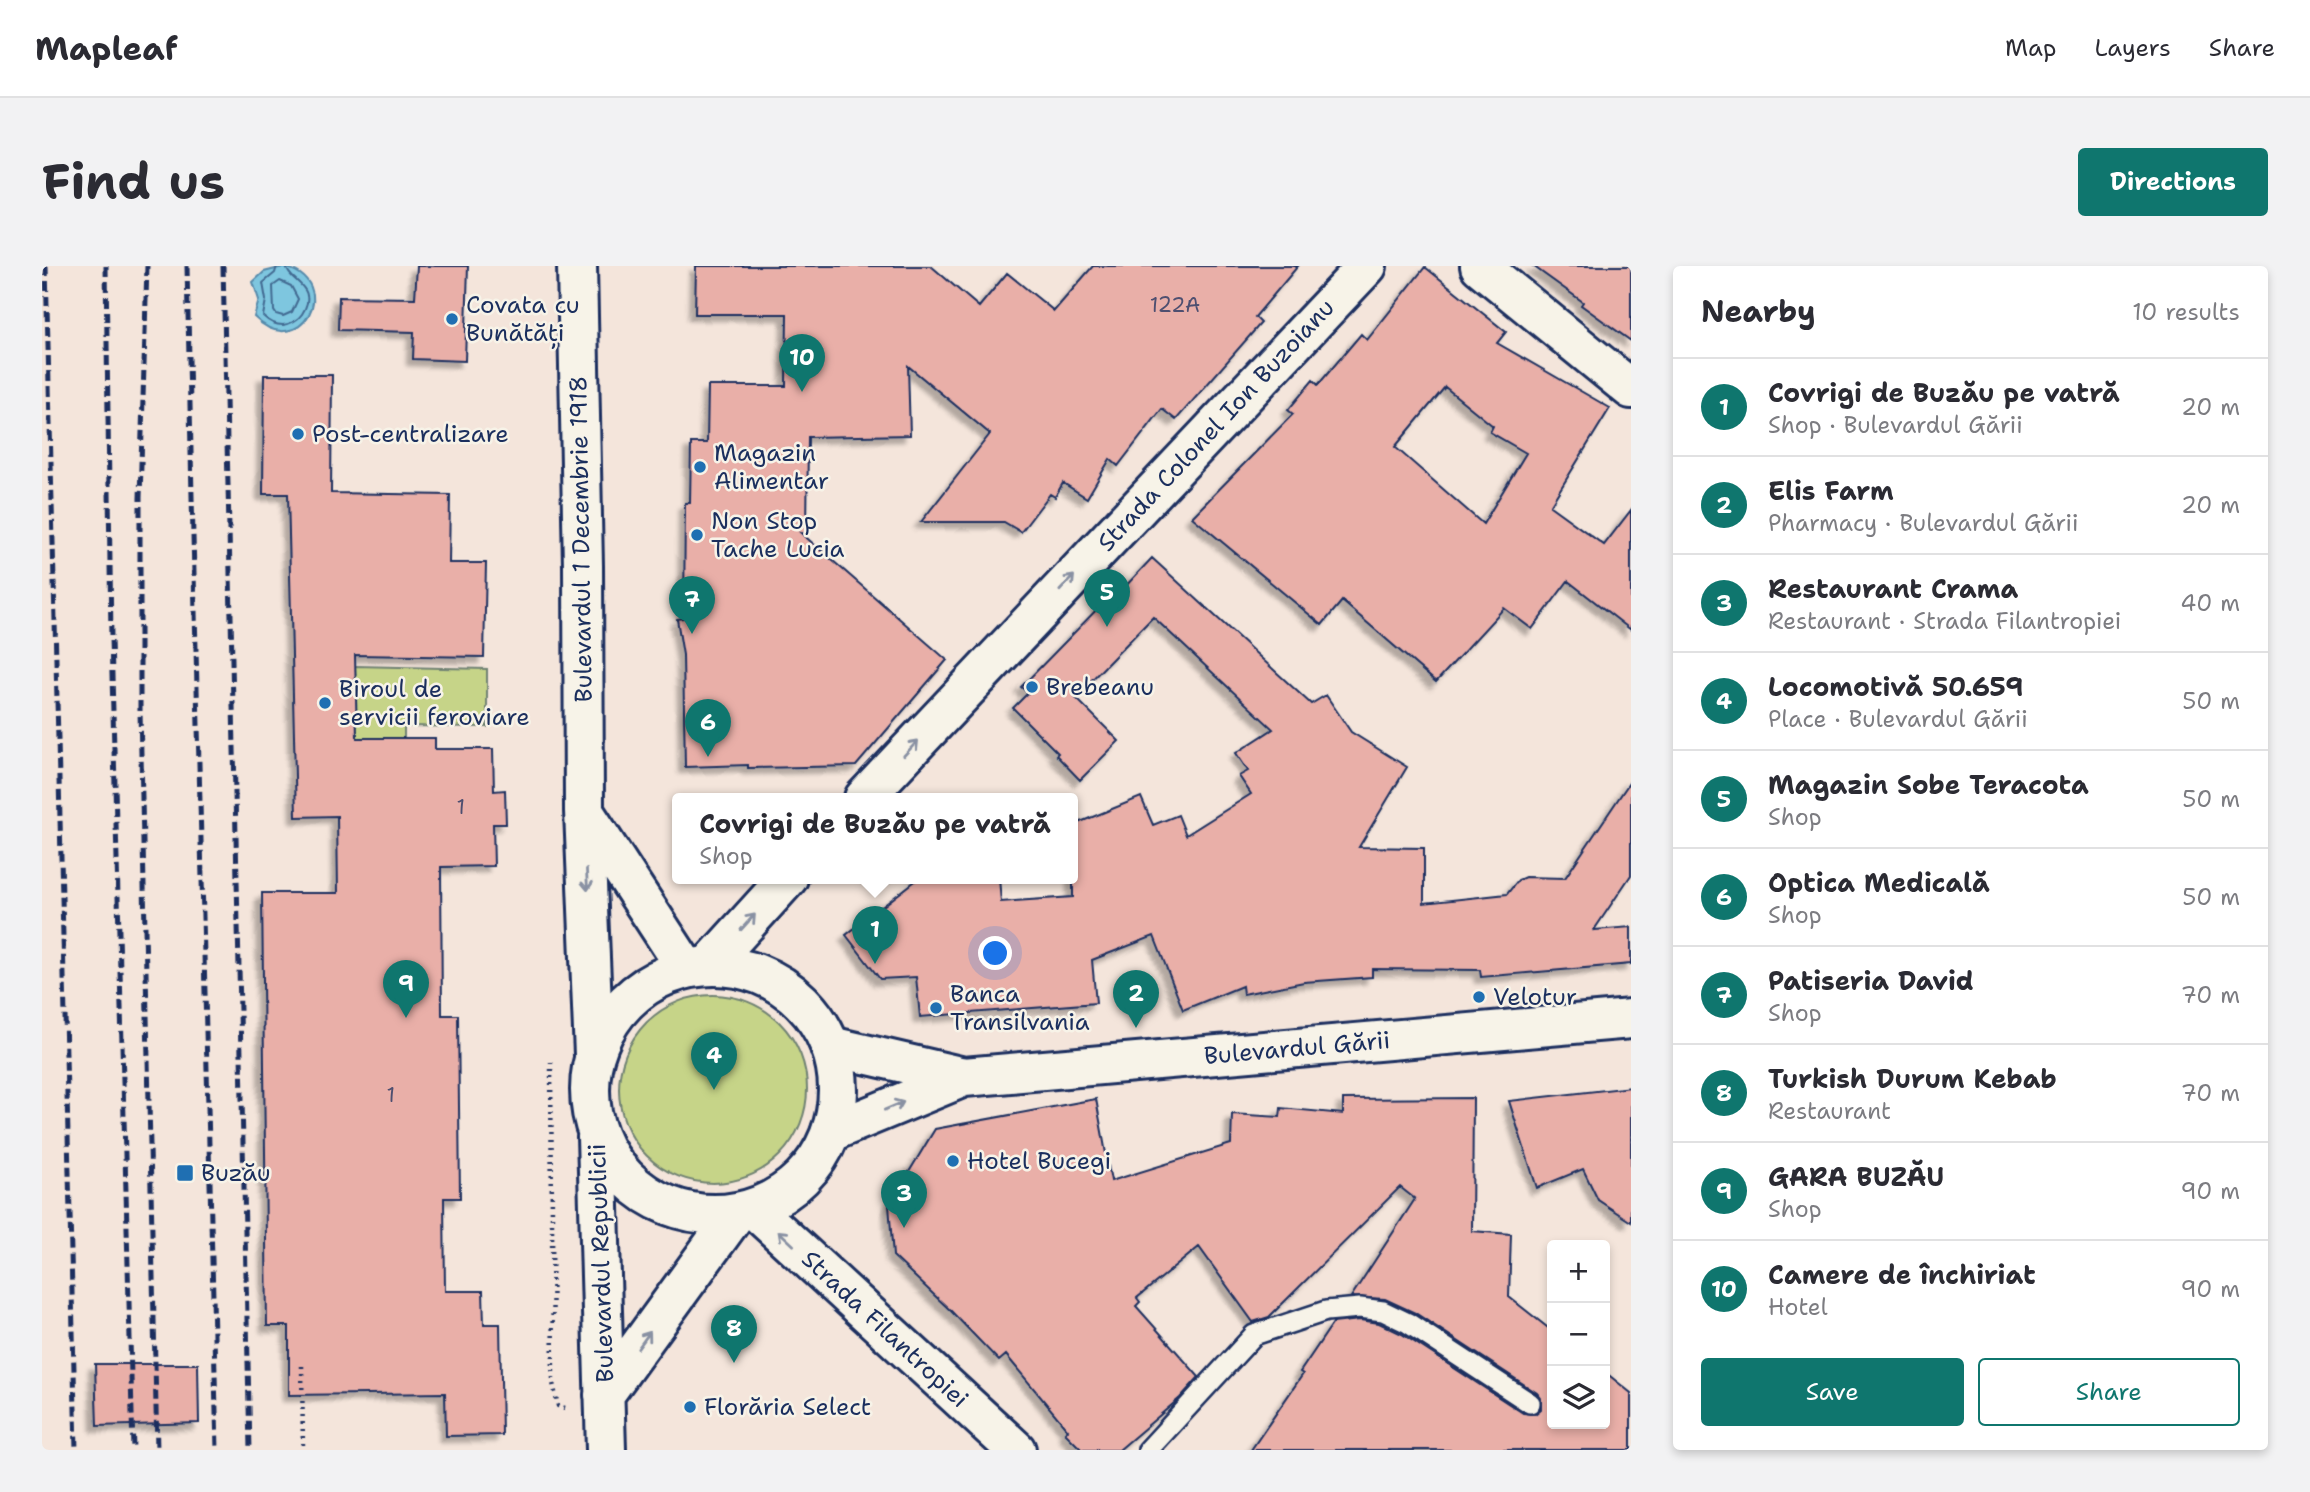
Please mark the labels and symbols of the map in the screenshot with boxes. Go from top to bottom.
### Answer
place label: Covata cu Bunătăți [466,289,580,349]
house number: 122A [1150,291,1200,319]
street label: Strada Colonel Ion Buzoianu [1090,292,1342,558]
marker: Covata cu Bunătăți [444,311,460,327]
pin: 10 [779,334,825,392]
street label: Bulevardul 1 Decembrie 1918 [562,375,600,703]
place label: Post-centralizare [312,418,509,450]
marker: Post-centralizare [290,426,306,442]
place label: Magazin Alimentar [714,437,829,497]
marker: Magazin Alimentar [692,459,708,475]
place label: Non Stop Tache Lucia [711,505,845,565]
marker: Non Stop Tache Lucia [689,527,705,543]
pin: 5 [1084,569,1130,627]
one-way arrow [1059,575,1076,592]
pin: 7 [669,576,715,634]
place label: Brebeanu [1046,671,1154,703]
place label: Biroul de servicii feroviare [339,673,530,733]
marker: Brebeanu [1024,679,1040,695]
marker: Biroul de servicii feroviare [317,695,333,711]
pin: 6 [685,699,731,757]
one-way arrow [902,740,919,757]
house number: 1 [457,793,465,821]
one-way arrow [580,868,593,891]
pin: 1 [852,906,898,964]
one-way arrow [740,913,756,931]
your location [978,936,1012,970]
pin: 9 [383,960,429,1018]
pin: 2 [1113,970,1159,1028]
place label: Banca Transilvania [950,978,1090,1038]
place label: Velotur [1493,981,1577,1013]
marker: Velotur [1471,989,1487,1005]
marker: Banca Transilvania [928,1000,944,1016]
street label: Bulevardul Gării [1203,1024,1391,1072]
pin: 4 [691,1032,737,1090]
house number: 1 [387,1081,395,1109]
one-way arrow [882,1099,904,1112]
street label: Bulevardul Republicii [581,1143,621,1383]
place label: Hotel Bucegi [967,1145,1111,1177]
marker: Hotel Bucegi [945,1153,961,1169]
place label: Buzău [201,1157,271,1189]
marker: Buzău [175,1163,195,1183]
pin: 3 [881,1170,927,1228]
one-way arrow [778,1229,795,1246]
street label: Strada Filantropiei [795,1243,975,1415]
pin: 8 [711,1305,757,1363]
one-way arrow [637,1331,651,1350]
place label: Florăria Select [704,1391,871,1423]
marker: Florăria Select [682,1399,698,1415]

